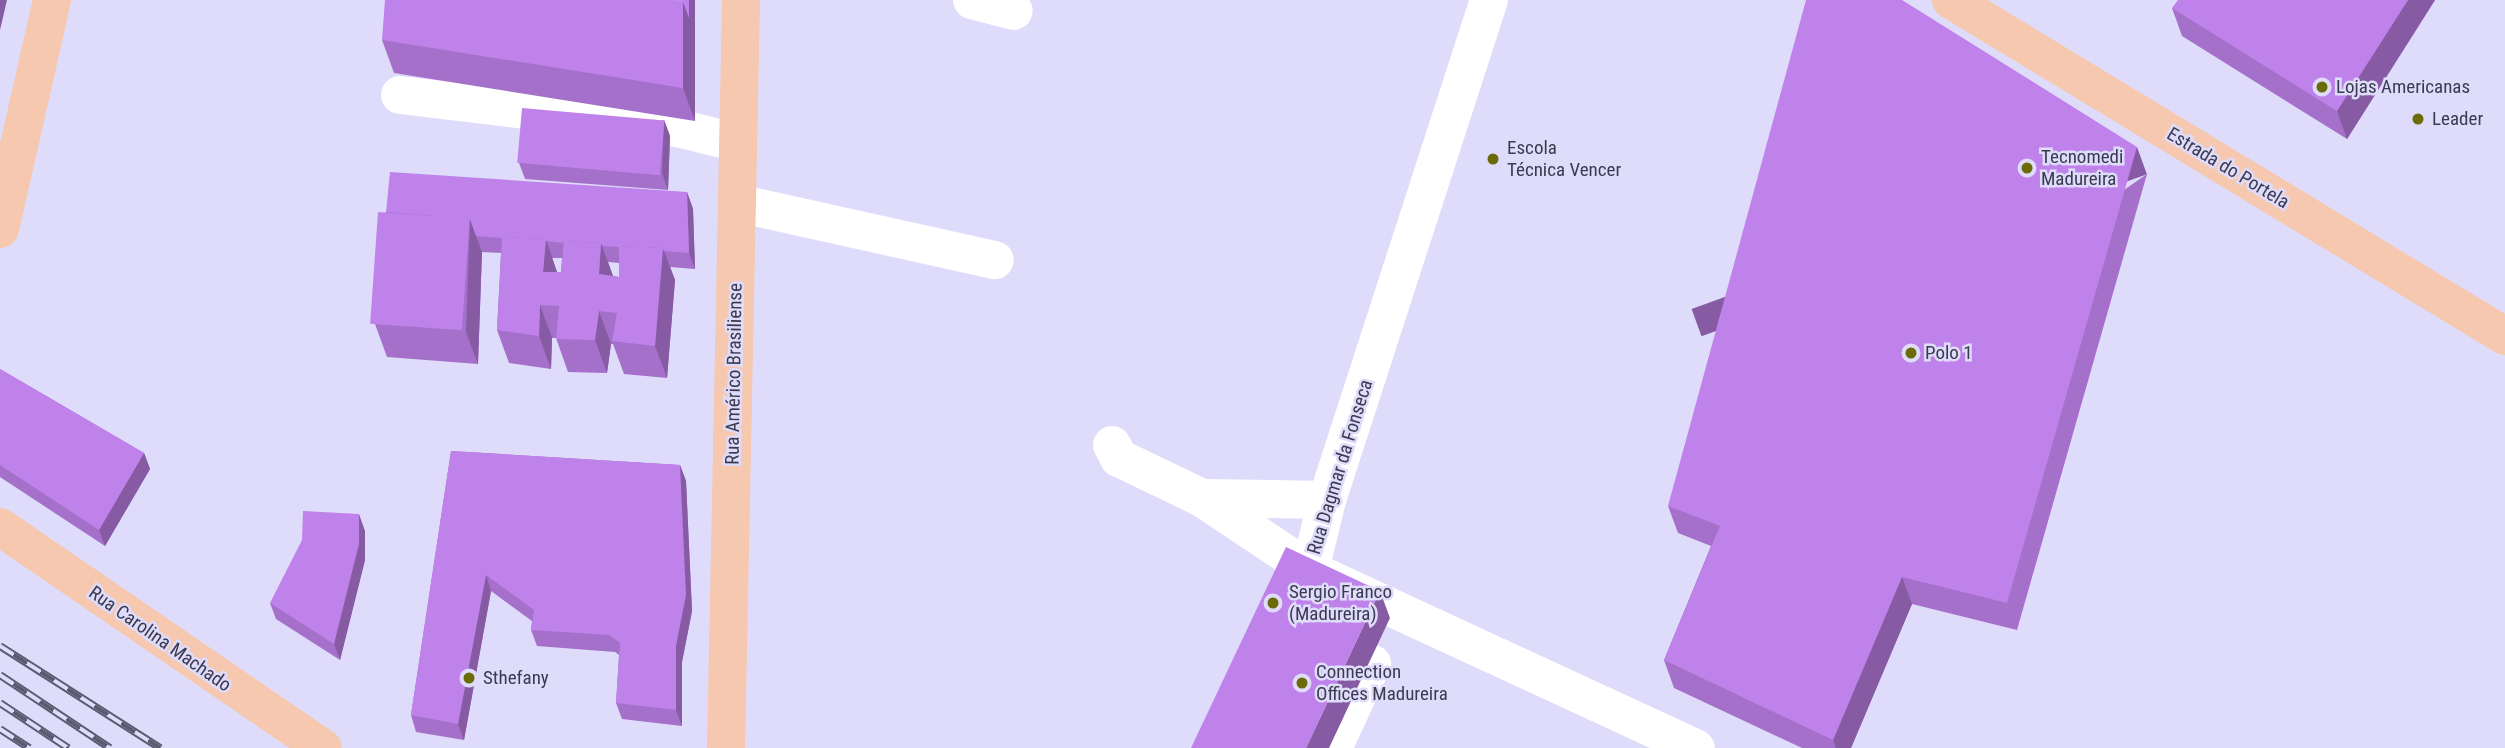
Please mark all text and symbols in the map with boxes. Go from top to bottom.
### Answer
place label: Lojas Americanas [2336,76,2470,98]
marker: Lojas Americanas [2314,79,2330,95]
place label: Leader [2432,108,2483,130]
marker: Leader [2410,111,2426,127]
street label: Estrada do Portela [2163,123,2293,213]
place label: Escola Técnica Vencer [1507,137,1621,181]
place label: Tecnomedi Madureira [2041,146,2123,190]
marker: Escola Técnica Vencer [1485,151,1501,167]
marker: Tecnomedi Madureira [2019,160,2035,176]
street label: Rua Américo Brasiliense [721,283,747,465]
place label: Polo 1 [1925,342,1973,364]
marker: Polo 1 [1903,345,1919,361]
street label: Rua Dagmar da Fonseca [1303,377,1377,557]
street label: Rua Carolina Machado [84,581,236,697]
place label: Sergio Franco (Madureira) [1289,581,1392,625]
marker: Sergio Franco (Madureira) [1263,593,1283,613]
place label: Connection Offices Madureira [1316,661,1448,705]
place label: Sthefany [483,667,549,689]
marker: Sthefany [461,670,477,686]
marker: Connection Offices Madureira [1294,675,1310,691]

